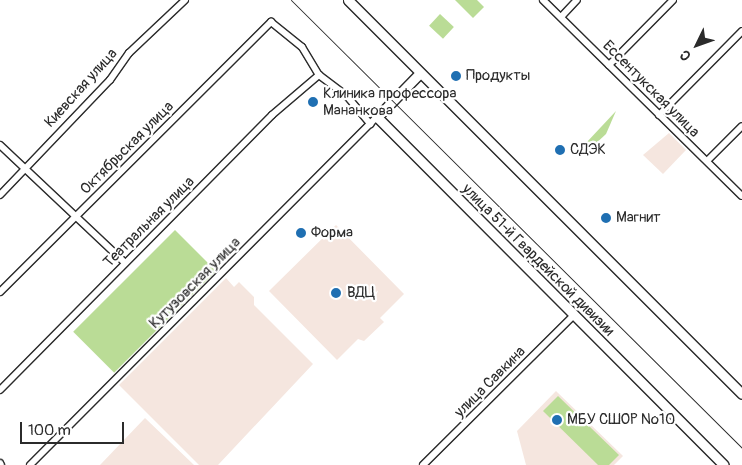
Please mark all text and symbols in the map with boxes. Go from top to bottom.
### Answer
north arrow [672,20,722,70]
street label: Ессентукская улица [599,37,703,141]
street label: Киевская улица [41,45,121,131]
text: С [676,46,695,64]
place label: Продукты [466,67,530,85]
marker: Продукты [450,70,462,82]
place label: Клиника профессора Мананкова [323,84,456,119]
marker: Клиника профессора Мананкова [307,96,319,108]
street label: Октябрьская улица [77,98,177,198]
place label: СДЭК [570,141,606,159]
marker: СДЭК [554,144,566,156]
street label: Театральная улица [100,173,198,271]
street label: улица 51-й Гвардейской дивизии [458,180,618,340]
place label: Магнит [616,209,661,227]
marker: Магнит [600,212,612,224]
place label: Форма [311,224,353,242]
marker: Форма [295,227,307,239]
street label: Кутузовская улица [146,234,244,332]
place label: ВДЦ [347,284,375,302]
marker: ВДЦ [329,286,343,300]
street label: улица Савкина [451,343,529,421]
place label: МБУ СШОР №10 [567,411,675,429]
scale bar [22,412,126,444]
marker: МБУ СШОР №10 [551,414,563,426]
text: 100 m [28,421,71,440]

